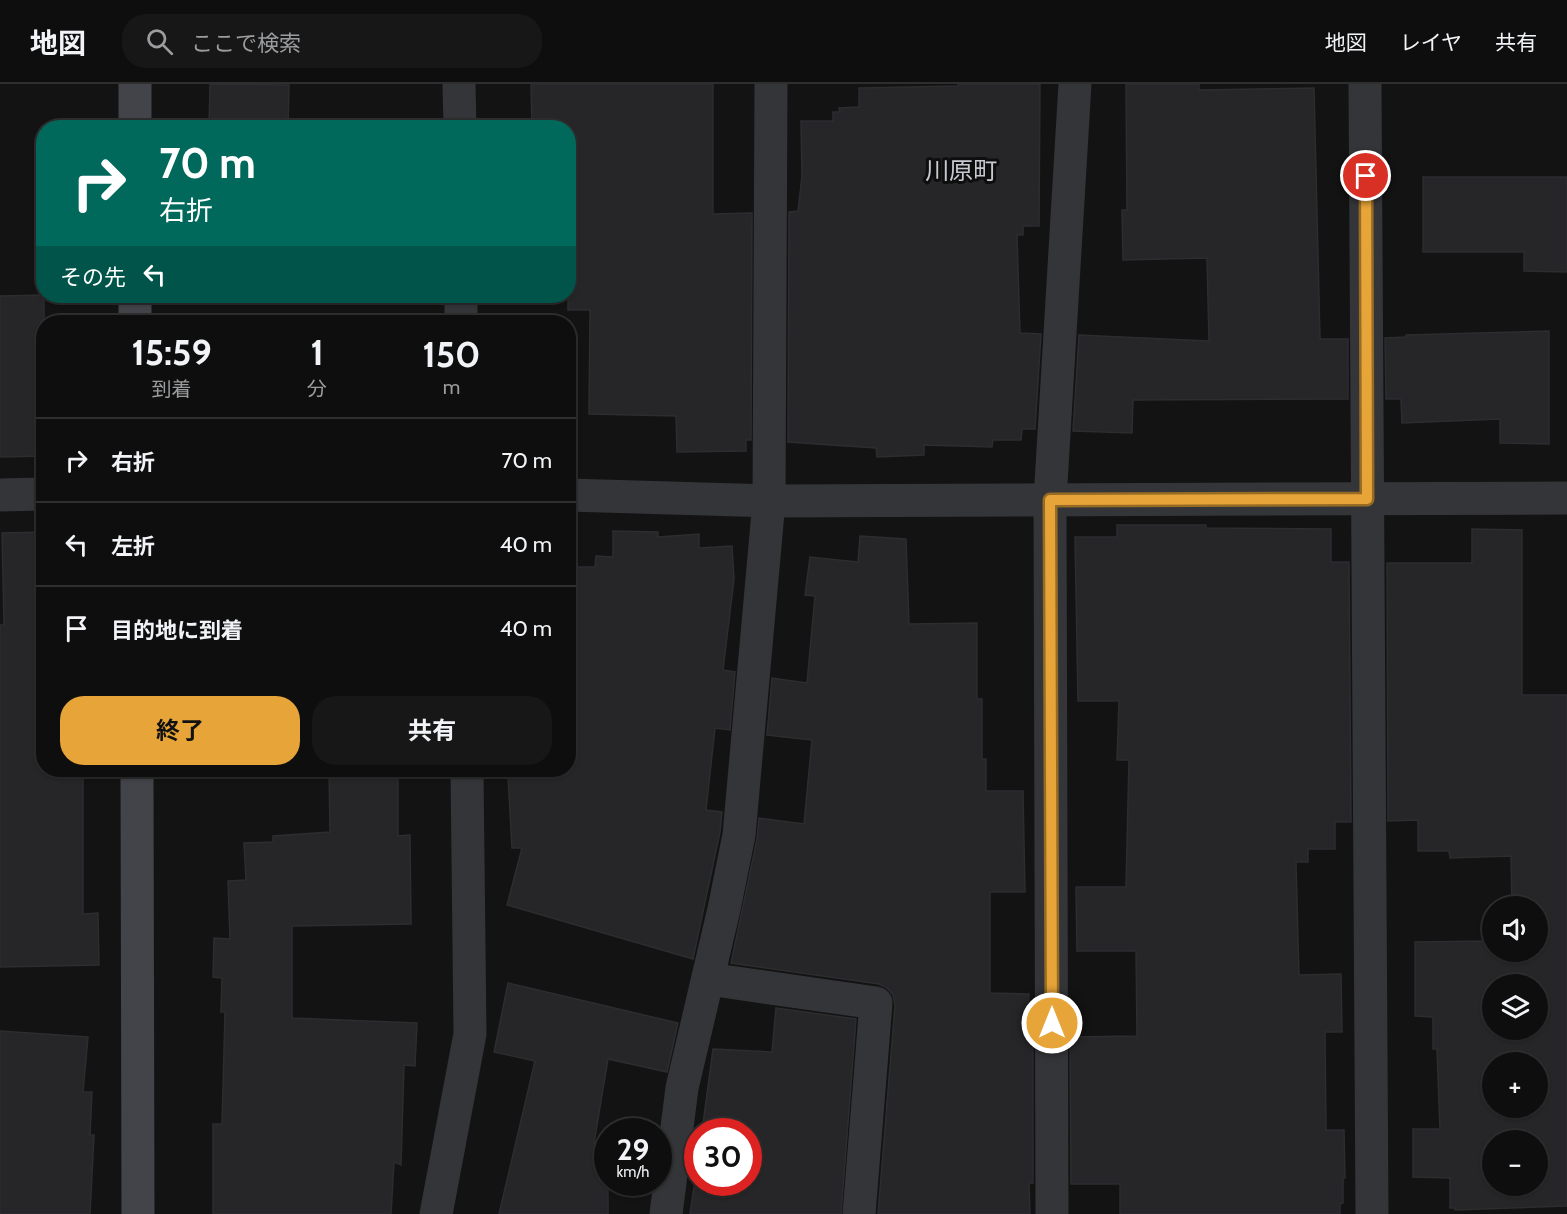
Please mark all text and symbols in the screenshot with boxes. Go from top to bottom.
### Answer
search box [122,14,542,68]
icon: search [143,25,176,58]
text: 地図 [30,26,86,60]
text: ここで検索 [191,30,301,57]
text: 地図 [1325,30,1367,55]
text: レイヤ [1400,30,1462,55]
text: 共有 [1495,30,1537,55]
text: 70 m [159,137,256,189]
icon: right [60,144,138,222]
pin [1340,150,1391,201]
district label: 川原町 [925,156,997,185]
icon: arrive [1349,159,1382,192]
text: 右折 [159,194,213,227]
icon: left [138,258,171,291]
text: その先 [60,264,126,291]
text: 15:59 [131,330,212,374]
text: 1 [310,330,324,374]
text: 150 [422,332,481,376]
text: m [443,375,460,399]
text: 到着 [152,377,192,401]
text: 分 [307,377,327,401]
icon: right [60,444,93,477]
text: 70 m [502,447,552,474]
text: 右折 [111,449,155,476]
icon: left [60,528,93,561]
text: 40 m [500,531,552,558]
text: 左折 [111,533,155,560]
icon: arrive [60,612,93,645]
text: 40 m [500,615,552,642]
text: 目的地に到着 [111,617,243,644]
button: 終了 [60,696,300,765]
button: 共有 [312,696,552,765]
map controls [1482,896,1548,1196]
button: sound [1482,896,1548,962]
button: layers [1482,974,1548,1040]
position arrow [1020,991,1084,1055]
button: + [1482,1052,1548,1118]
speed limit sign: 30 [684,1118,762,1196]
button: − [1482,1130,1548,1196]
text: 29 [617,1131,649,1168]
text: km/h [617,1163,649,1181]

